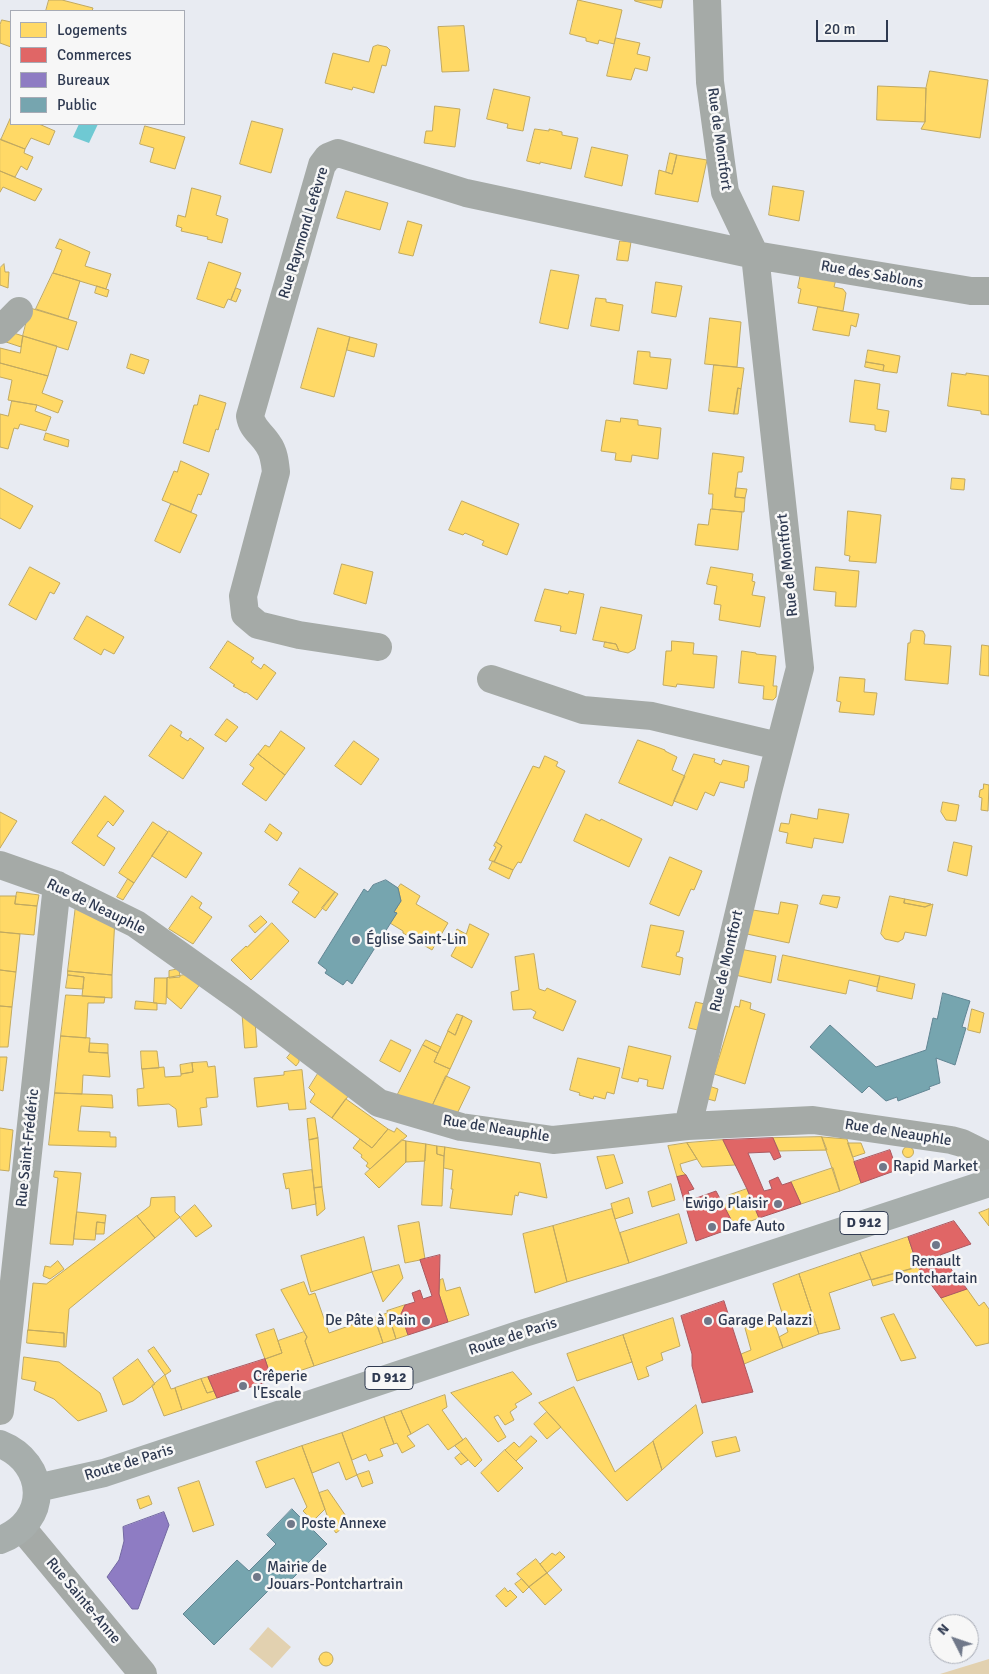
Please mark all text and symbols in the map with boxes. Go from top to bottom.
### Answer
legend [10,10,185,125]
scale bar [819,10,892,42]
text: 20 m [824,20,855,38]
text: Logements [57,21,127,39]
text: Commerces [57,46,131,64]
text: Bureaux [57,71,110,89]
street label: Rue de Montfort [703,86,735,192]
text: Public [57,96,97,114]
street label: Rue Raymond Lefèvre [275,165,333,301]
street label: Rue des Sablons [819,257,925,293]
street label: Rue de Montfort [774,512,802,618]
street label: Rue de Neauphle [44,875,148,939]
street label: Rue de Montfort [707,908,747,1014]
place label: Église Saint-Lin [366,931,467,949]
marker: Église Saint-Lin [350,934,362,946]
street label: Rue Saint-Frédéric [13,1088,43,1208]
street label: Rue de Neauphle [441,1112,551,1146]
street label: Rue de Neauphle [843,1116,953,1150]
place label: Rapid Market [893,1158,978,1176]
marker: Rapid Market [877,1161,889,1173]
place label: Ewigo Plaisir [685,1195,768,1213]
marker: Ewigo Plaisir [772,1198,784,1210]
road number: D 912 [840,1212,888,1234]
place label: Dafe Auto [722,1218,785,1236]
marker: Dafe Auto [706,1221,718,1233]
marker: Renault Pontchartain [930,1239,942,1251]
place label: Renault Pontchartain [895,1253,977,1288]
place label: De Pâte à Pain [325,1312,416,1330]
place label: Garage Palazzi [718,1312,812,1330]
street label: Route de Paris [467,1314,559,1360]
marker: De Pâte à Pain [420,1315,432,1327]
marker: Garage Palazzi [702,1315,714,1327]
road number: D 912 [365,1366,413,1390]
place label: Crêperie l'Escale [253,1368,308,1403]
marker: Crêperie l'Escale [237,1380,249,1392]
street label: Route de Paris [83,1441,175,1485]
place label: Poste Annexe [301,1515,387,1533]
marker: Poste Annexe [285,1518,297,1530]
street label: Rue Sainte-Anne [42,1554,124,1648]
place label: Mairie de Jouars-Pontchartrain [267,1559,403,1594]
marker: Mairie de Jouars-Pontchartrain [251,1571,263,1583]
north arrow [929,1614,979,1664]
text: N [933,1620,953,1639]

